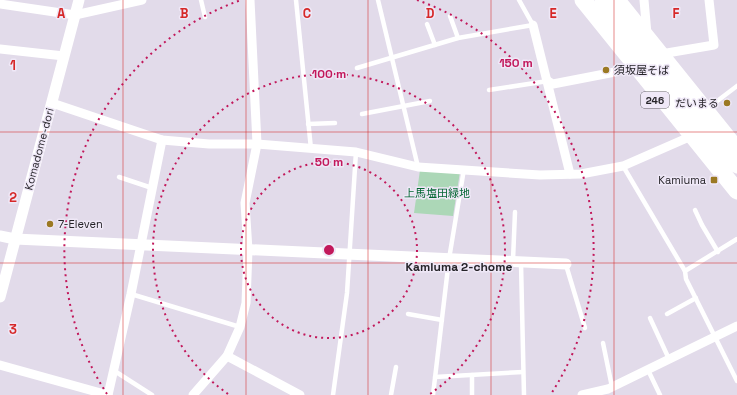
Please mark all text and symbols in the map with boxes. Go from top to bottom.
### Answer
text: A [57,5,66,22]
text: B [180,5,189,22]
text: C [303,5,311,22]
text: D [426,5,435,22]
text: E [549,5,557,22]
text: F [673,5,680,22]
text: 150 m [499,55,533,71]
text: 1 [10,57,16,74]
place label: 須坂屋そば [614,63,669,77]
marker: 須坂屋そば [601,65,611,75]
text: 100 m [312,66,346,82]
road number: 246 [641,92,669,108]
place label: だいまる [675,96,719,110]
marker: だいまる [722,98,732,108]
street label: Komadome-dori [21,106,57,192]
text: 50 m [315,154,343,170]
place label: Kamiuma [658,173,707,187]
marker: Kamiuma [709,175,719,185]
park label: 上馬塩田緑地 [404,186,470,200]
text: 2 [9,189,17,206]
place label: 7-Eleven [58,217,103,231]
marker: 7-Eleven [45,219,55,229]
centre of rings [322,243,336,257]
district label: Kamiuma 2-chome [406,259,512,275]
text: 3 [9,321,17,338]

